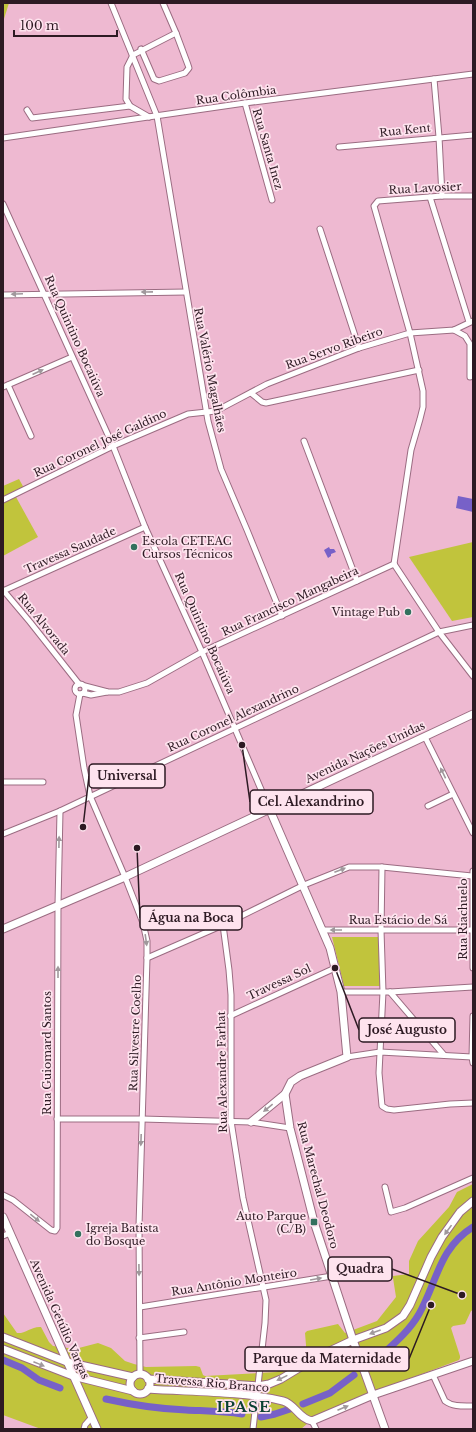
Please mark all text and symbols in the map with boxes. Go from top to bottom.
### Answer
scale bar [14,12,117,38]
text: 100 m [20,18,59,33]
street label: Rua Colômbia [195,82,278,108]
street label: Rua Santa Inez [250,107,286,191]
street label: Rua Kent [379,120,432,140]
street label: Rua Lavosier [388,179,463,197]
street label: Rua Quintino Bocaiúva [42,273,109,400]
one-way arrow [140,289,153,295]
one-way arrow [10,291,23,297]
street label: Rua Valério Magalhães [191,306,229,434]
street label: Rua Servo Ribeiro [283,324,385,372]
one-way arrow [32,369,43,375]
street label: Rua Coronel José Galdino [31,406,169,480]
street label: Travessa Saudade [22,524,118,576]
place label: Escola CETEAC Cursos Técnicos [142,534,233,561]
marker: Escola CETEAC Cursos Técnicos [129,542,139,552]
street label: Rua Francisco Mangabeira [219,563,361,639]
street label: Rua Quintino Bocaiúva [172,570,239,697]
street label: Rua Alvorada [15,590,74,658]
place label: Vintage Pub [331,605,400,619]
marker: Vintage Pub [403,607,413,617]
street label: Rua Coronel Alexandrino [165,681,301,755]
street label: Avenida Nações Unidas [302,718,427,786]
callout: Universal [89,764,165,788]
one-way arrow [440,767,446,779]
text: Universal [97,768,158,783]
callout: Cel. Alexandrino [250,790,373,814]
text: Cel. Alexandrino [258,794,364,809]
one-way arrow [56,835,62,848]
one-way arrow [334,866,346,872]
street label: Rua Riachuelo [456,878,470,960]
callout: Água na Boca [140,906,242,930]
text: Água na Boca [147,909,234,925]
street label: Rua Estácio de Sá [349,913,448,927]
one-way arrow [329,927,342,933]
one-way arrow [143,934,149,946]
street label: Travessa Sol [245,961,314,1003]
one-way arrow [55,965,61,978]
street label: Rua Silvestre Coelho [126,974,144,1092]
street label: Rua Guiomard Santos [40,991,54,1115]
street label: Rua Alexandre Farhat [214,1010,230,1133]
callout: José Augusto [359,1018,455,1042]
text: José Augusto [364,1022,447,1037]
one-way arrow [262,1104,273,1112]
street label: Rua Marechal Deodoro [294,1120,342,1250]
one-way arrow [138,1134,145,1146]
place label: Auto Parque (C/B) [235,1209,306,1236]
one-way arrow [29,1213,40,1222]
marker: Auto Parque (C/B) [309,1217,319,1227]
place label: Igreja Batista do Bosque [86,1221,159,1248]
one-way arrow [443,1224,452,1235]
marker: Igreja Batista do Bosque [73,1229,83,1239]
street label: Avenida Getúlio Vargas [27,1256,93,1381]
callout: Quadra [328,1257,392,1281]
text: Quadra [336,1261,384,1276]
one-way arrow [136,1264,142,1277]
street label: Rua Antônio Monteiro [170,1265,298,1299]
one-way arrow [310,1276,322,1282]
one-way arrow [368,1329,380,1335]
callout: Parque da Maternidade [245,1347,409,1371]
text: Parque da Maternidade [253,1351,401,1366]
one-way arrow [33,1360,45,1367]
street label: Travessa Rio Branco [154,1371,270,1395]
one-way arrow [276,1375,288,1381]
district label: IPASE [217,1397,271,1416]
one-way arrow [337,1405,348,1411]

